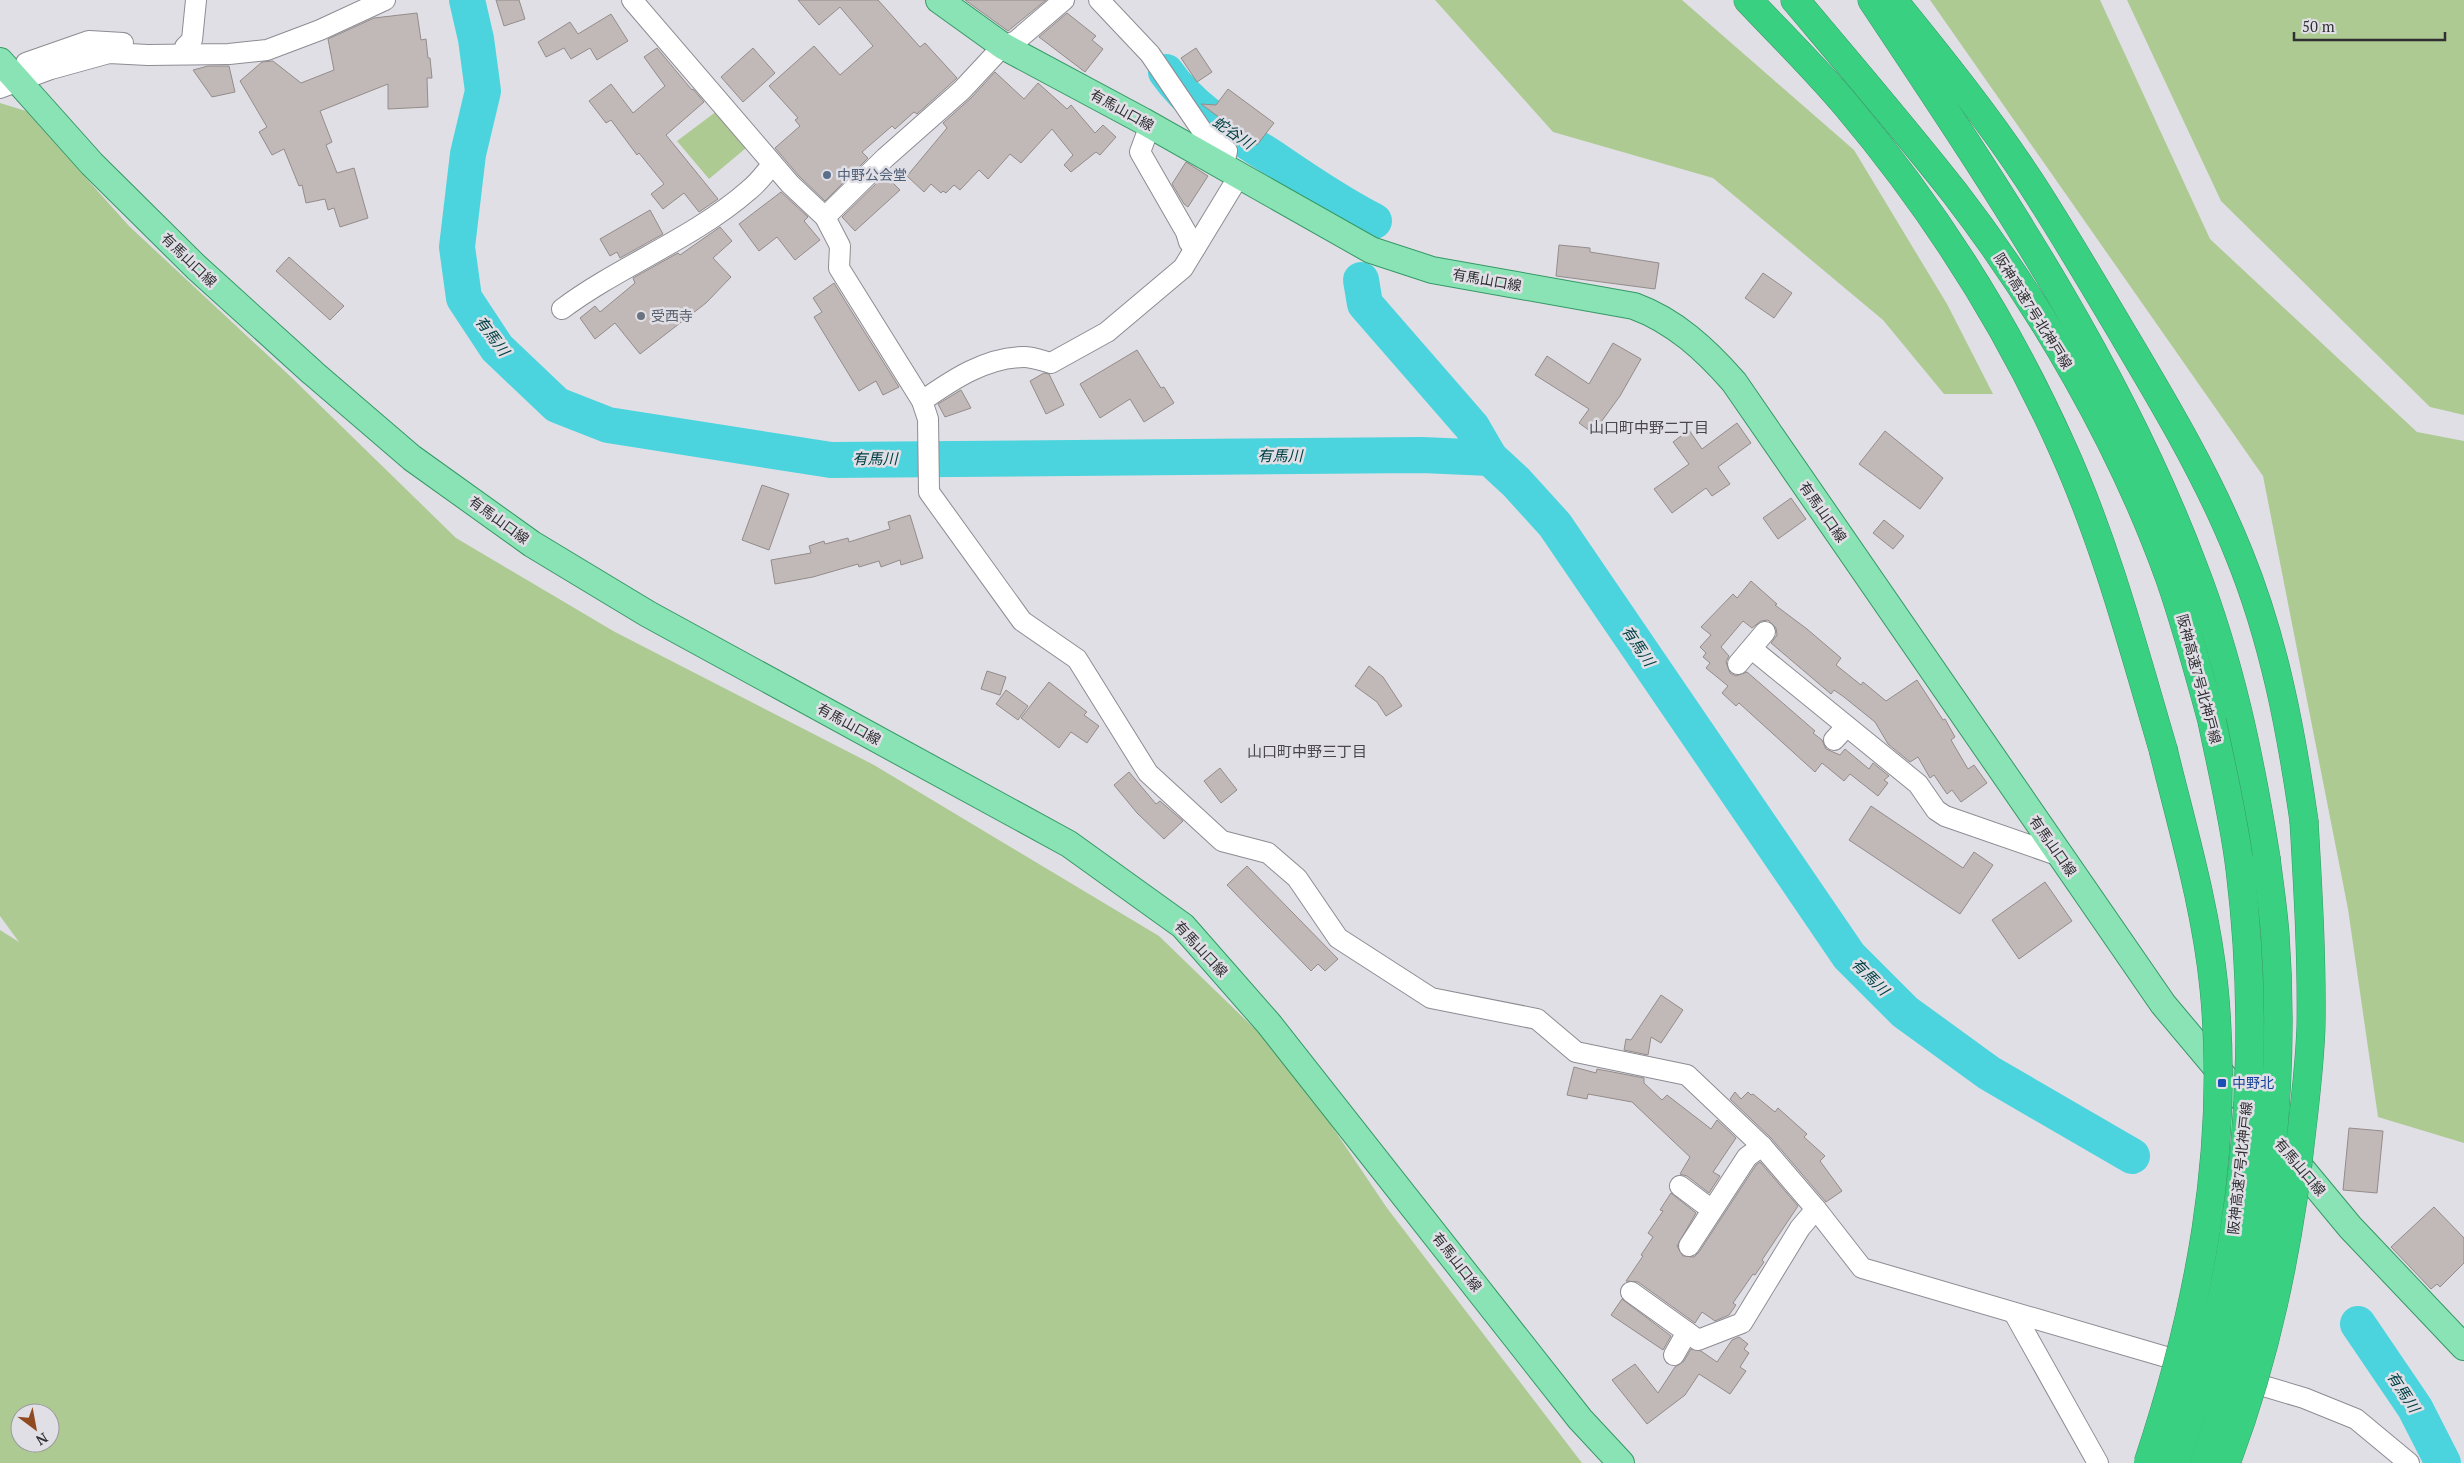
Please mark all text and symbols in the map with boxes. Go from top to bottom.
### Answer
scale bar [2294,10,2445,42]
text: 50 m [2302,16,2335,36]
street label: 有馬山口線 [1087,84,1157,135]
water label: 蛇谷川 [1209,111,1259,154]
place label: 中野公会堂 [837,165,907,184]
marker: 中野公会堂 [821,169,833,181]
street label: 有馬山口線 [158,228,221,291]
street label: 阪神高速7号北神戸線 [1990,249,2077,372]
street label: 有馬山口線 [1451,264,1523,295]
place label: 受西寺 [651,306,693,325]
marker: 受西寺 [635,310,647,322]
water label: 有馬川 [471,311,516,361]
district label: 山口町中野二丁目 [1589,417,1709,437]
water label: 有馬川 [1257,445,1304,465]
water label: 有馬川 [852,448,899,468]
street label: 有馬山口線 [1796,478,1851,546]
street label: 有馬山口線 [465,491,533,548]
street label: 阪神高速7号北神戸線 [2173,612,2226,746]
water label: 有馬川 [1618,621,1661,671]
street label: 有馬山口線 [814,698,884,749]
district label: 山口町中野三丁目 [1247,741,1367,761]
street label: 有馬山口線 [2026,812,2081,880]
street label: 有馬山口線 [1171,917,1232,981]
water label: 有馬川 [1848,953,1895,1001]
place label: 中野北 [2232,1073,2274,1092]
marker: 中野北 [2216,1077,2228,1089]
street label: 阪神高速7号北神戸線 [2223,1101,2256,1235]
street label: 有馬山口線 [2271,1134,2330,1200]
street label: 有馬山口線 [1428,1228,1486,1295]
water label: 有馬川 [2383,1367,2426,1417]
north arrow [10,1403,60,1453]
text: N [32,1429,52,1451]

